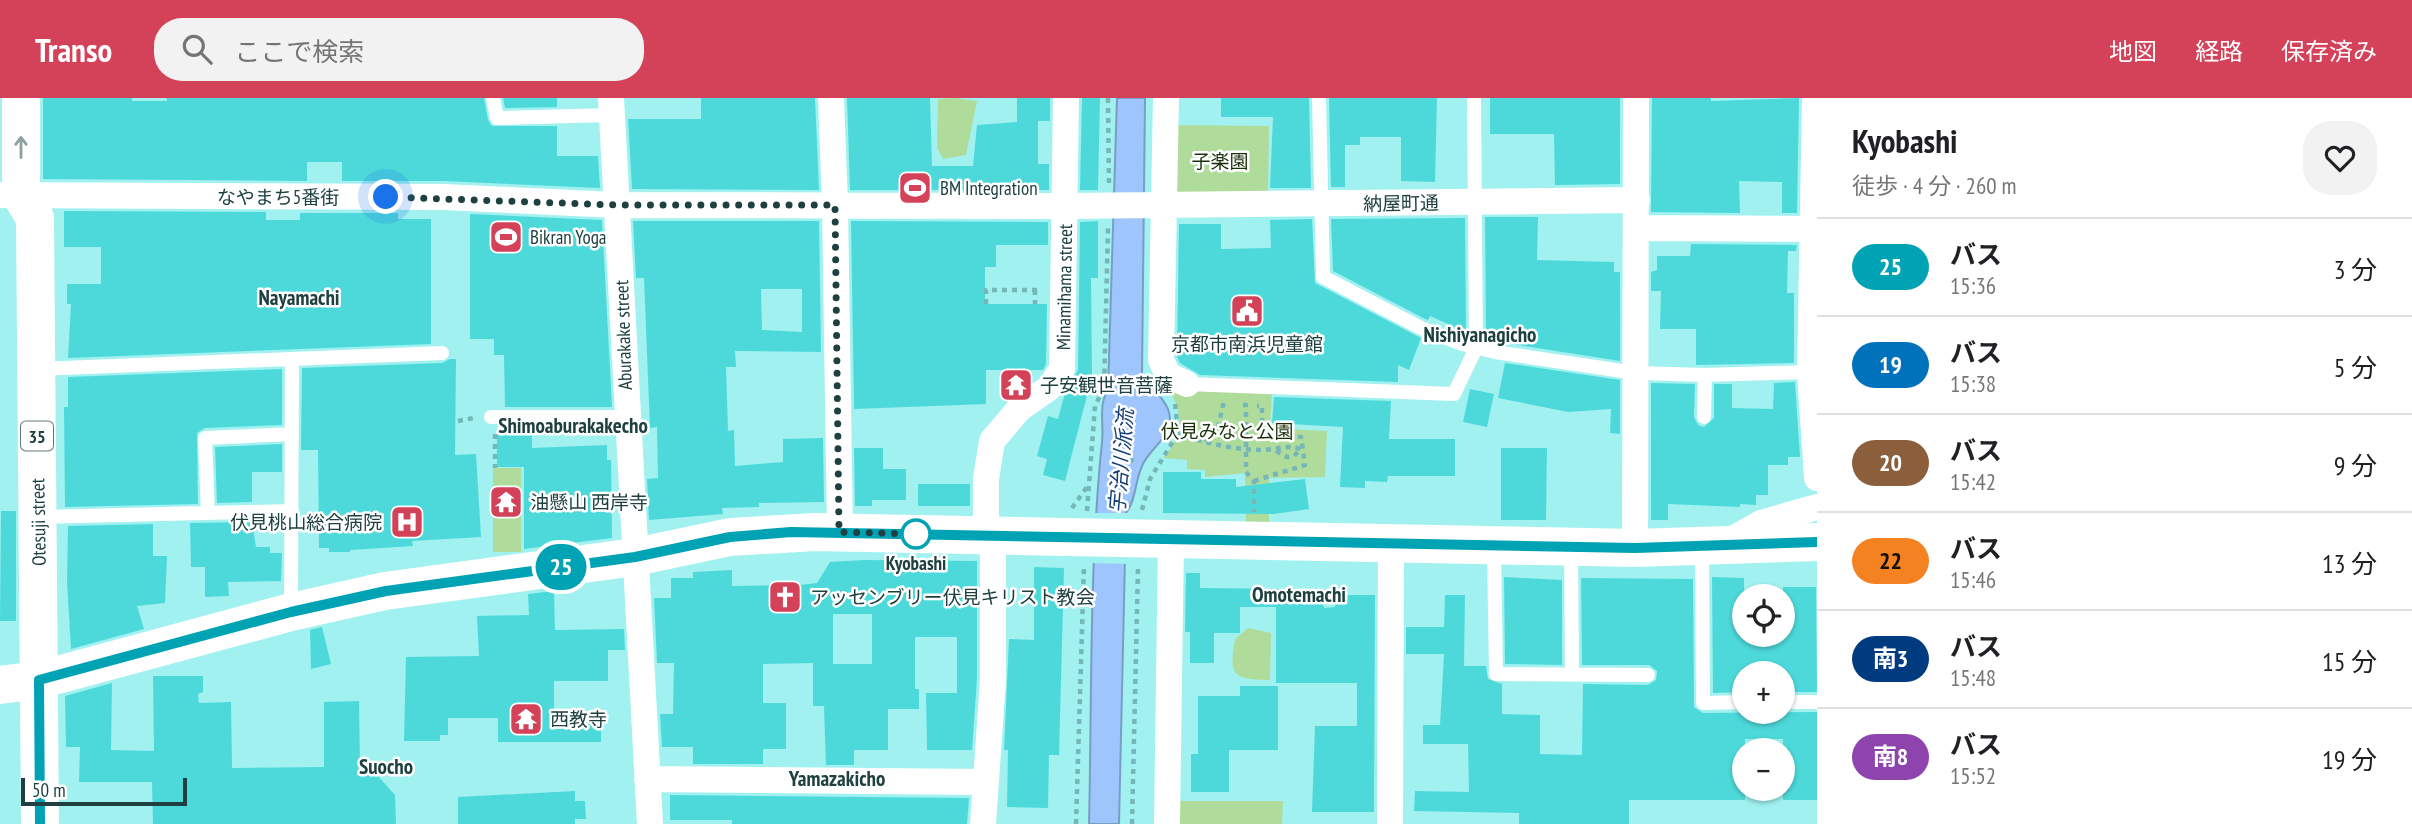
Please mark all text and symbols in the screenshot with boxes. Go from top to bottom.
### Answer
search box [154,18,644,81]
text: Transo [35,28,112,71]
icon: search [178,30,216,68]
text: ここで検索 [234,35,364,68]
text: 地図 [2109,36,2157,67]
text: 経路 [2195,36,2243,67]
text: 保存済み [2281,36,2377,67]
text: Kyobashi [1852,119,1957,162]
button: heart [2303,121,2377,195]
one-way arrow [14,135,28,158]
park label: 子楽園 [1191,149,1249,173]
sports icon: BM Integration [896,169,934,207]
text: 徒歩 · 4 分 · 260 m [1852,171,2016,200]
place label: BM Integration [940,176,1038,200]
your location [368,179,403,214]
street label: なやまち5番街 [217,185,339,209]
street label: 納屋町通 [1363,190,1439,216]
sports icon: Bikran Yoga [487,218,525,256]
street label: Minamihama street [1051,223,1077,350]
place label: Bikran Yoga [530,225,606,249]
text: バス [1950,238,2002,271]
text: 25 [1879,251,1902,282]
text: 3 分 [2334,253,2377,286]
text: 15:36 [1950,271,1996,300]
street label: Aburakake street [609,279,637,390]
district label: Nayamachi [258,284,340,311]
public building icon: 京都市南浜児童館 [1228,292,1266,330]
district label: Nishiyanagicho [1424,321,1536,348]
place label: 京都市南浜児童館 [1171,332,1323,356]
text: バス [1950,336,2002,369]
text: 19 [1879,349,1902,380]
text: 5 分 [2334,351,2377,384]
temple icon: 子安観世音菩薩 [997,366,1035,404]
text: 15:38 [1950,369,1996,398]
place label: 子安観世音菩薩 [1040,373,1173,397]
water label: 宇治川派流 [1103,405,1139,514]
district label: Shimoaburakakecho [498,412,648,439]
park label: 伏見みなと公園 [1160,419,1294,443]
road number: 35 [21,422,53,450]
text: バス [1950,434,2002,467]
text: 20 [1879,447,1902,478]
text: 9 分 [2334,449,2377,482]
text: 15:42 [1950,467,1996,496]
street label: Otesuji street [25,477,51,566]
temple icon: 油懸山 西岸寺 [487,483,525,521]
place label: 油懸山 西岸寺 [530,490,648,514]
hospital icon: 伏見桃山総合病院 [388,503,426,541]
place label: 伏見桃山総合病院 [230,510,382,534]
marker: Kyobashi [901,519,931,549]
text: バス [1950,532,2002,565]
line badge: 25 [530,544,592,590]
text: 22 [1879,545,1902,576]
text: 13 分 [2322,547,2377,580]
text: 25 [550,551,572,582]
place label: Kyobashi [886,551,946,575]
text: 15:46 [1950,565,1996,594]
church icon: アッセンブリー伏見キリスト教会 [766,578,804,616]
district label: Omotemachi [1252,581,1346,608]
map controls [1732,584,1795,801]
button: locate [1732,584,1795,647]
place label: アッセンブリー伏見キリスト教会 [810,585,1094,609]
text: バス [1950,630,2002,663]
text: 南3 [1873,643,1908,674]
text: 15 分 [2322,645,2377,678]
button: + [1732,661,1795,724]
text: 15:48 [1950,663,1996,692]
temple icon: 西教寺 [507,700,545,738]
place label: 西教寺 [550,707,607,731]
text: バス [1950,728,2002,761]
button: − [1732,738,1795,801]
text: 南8 [1873,741,1908,772]
text: 19 分 [2322,743,2377,776]
district label: Suocho [359,753,413,780]
text: 15:52 [1950,761,1996,790]
district label: Yamazakicho [788,765,885,792]
scale bar [21,775,187,807]
text: 50 m [32,778,66,802]

